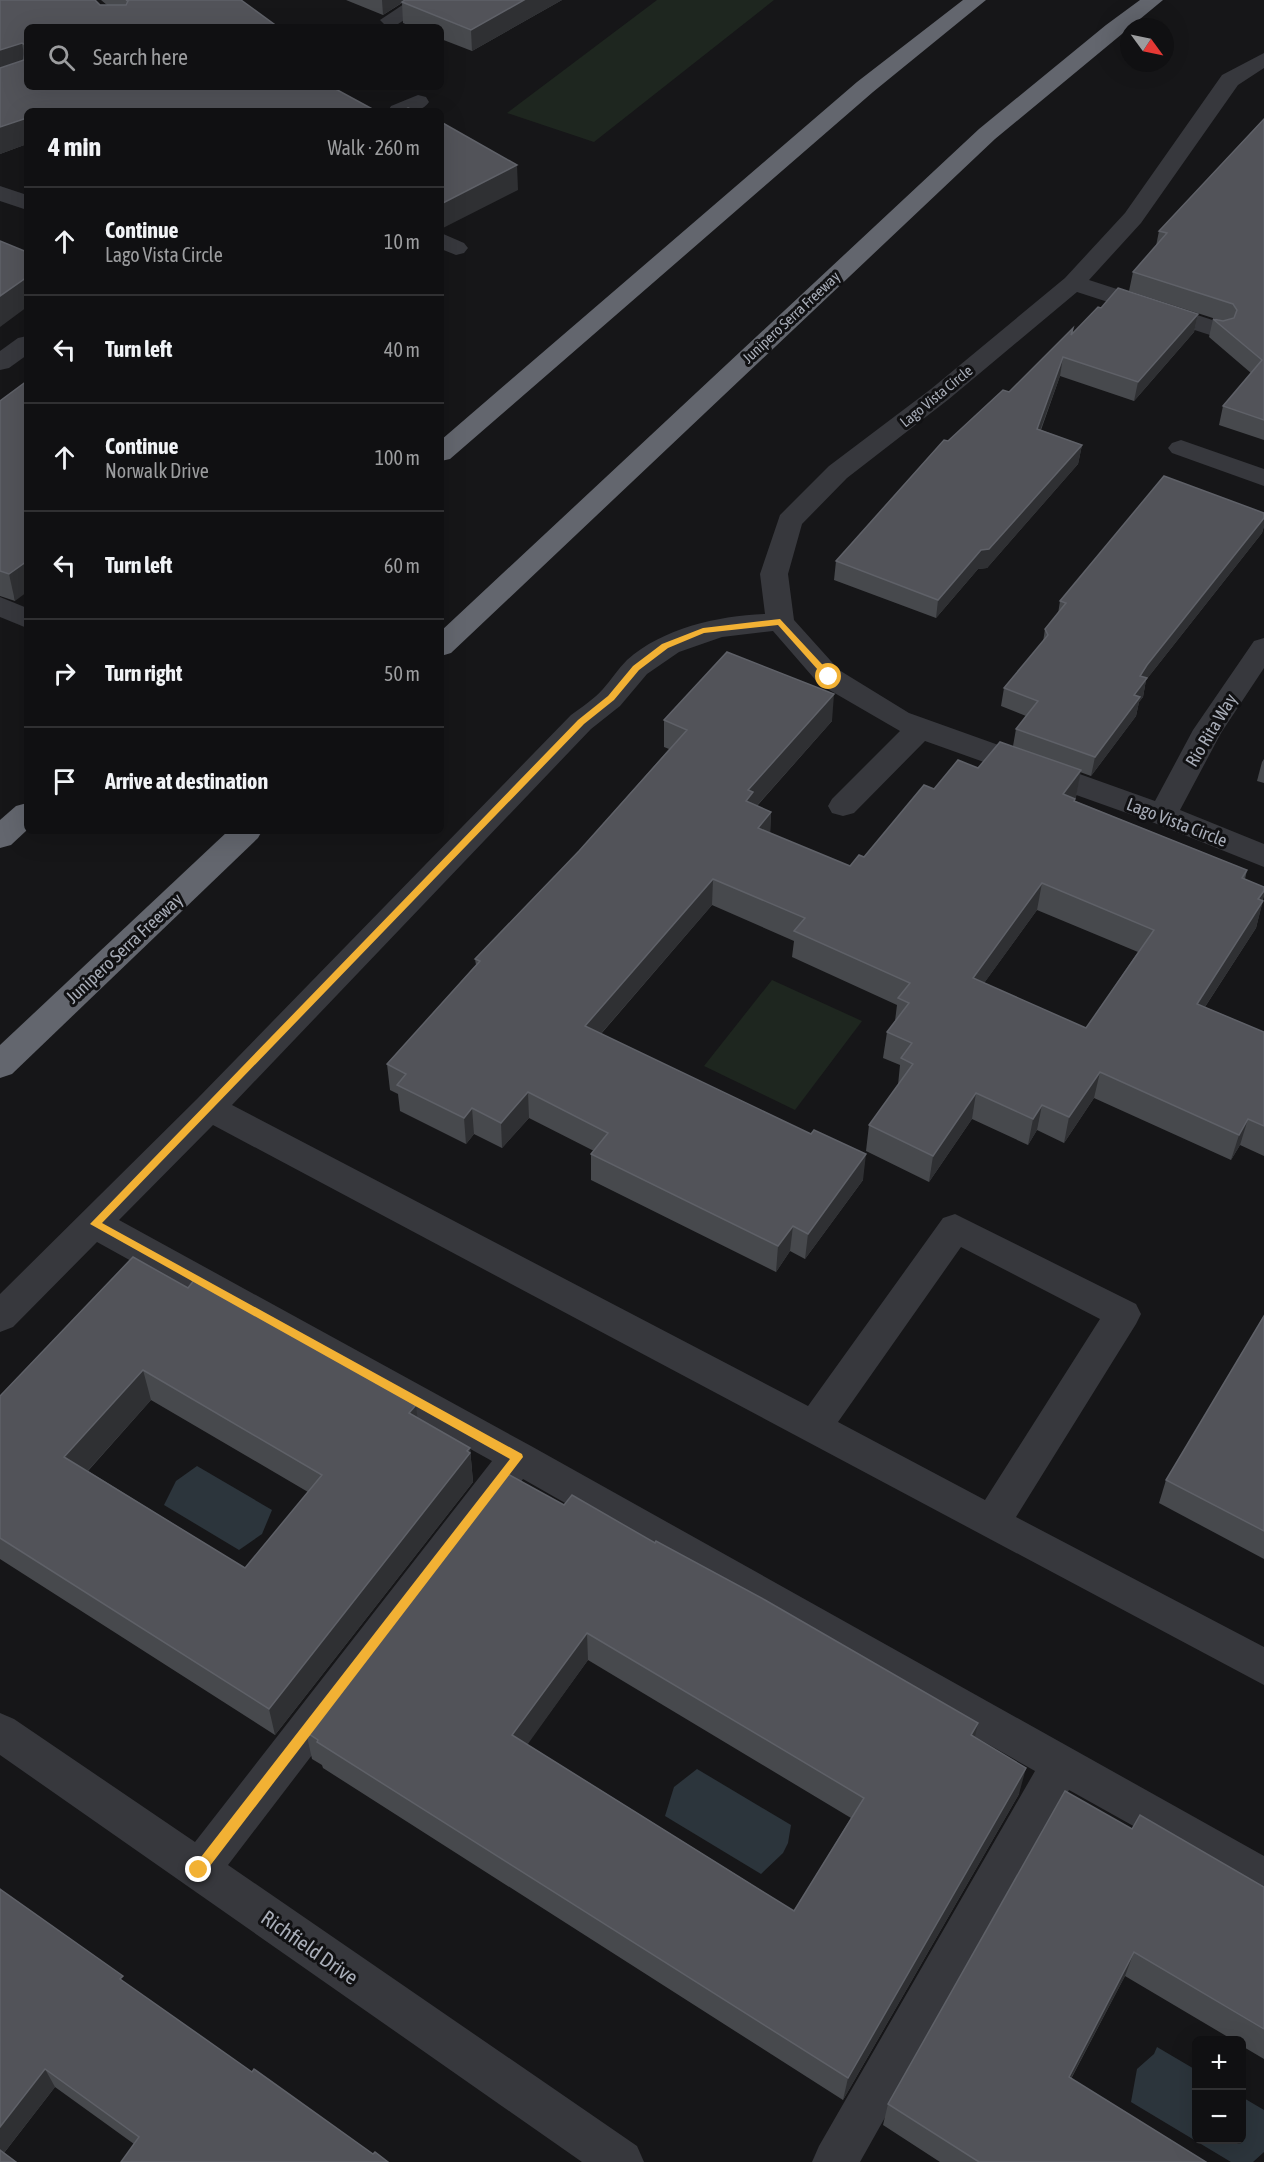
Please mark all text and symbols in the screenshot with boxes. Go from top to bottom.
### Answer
north arrow [1120,18,1174,72]
search box [24,24,444,90]
icon: search [45,41,78,74]
text: Search here [93,44,188,70]
text: 4 min [48,132,101,162]
text: Walk · 260 m [328,136,420,159]
text: Continue [105,217,179,243]
icon: ahead [48,225,81,258]
text: 10 m [384,230,420,253]
text: Lago Vista Circle [105,243,223,266]
street label: Junipero Serra Freeway [739,268,843,366]
icon: left [48,333,81,366]
text: Turn left [105,336,172,362]
text: 40 m [384,338,420,361]
street label: Lago Vista Circle [896,361,976,430]
text: Continue [105,433,179,459]
icon: ahead [48,441,81,474]
text: 100 m [375,446,420,469]
text: Norwalk Drive [105,459,209,482]
icon: left [48,549,81,582]
text: Turn left [105,552,172,578]
text: 60 m [384,554,420,577]
icon: right [48,657,81,690]
text: Turn right [105,660,182,686]
text: 50 m [384,662,420,685]
route start [815,663,841,689]
street label: Rio Rita Way [1181,690,1241,770]
icon: arrive [48,765,81,798]
text: Arrive at destination [105,768,268,794]
street label: Lago Vista Circle [1124,793,1230,851]
street label: Junipero Serra Freeway [61,889,187,1007]
route end [185,1856,211,1882]
street label: Richfield Drive [257,1905,363,1989]
map controls [1192,2036,1246,2144]
button: + [1192,2036,1246,2090]
button: − [1192,2090,1246,2144]

